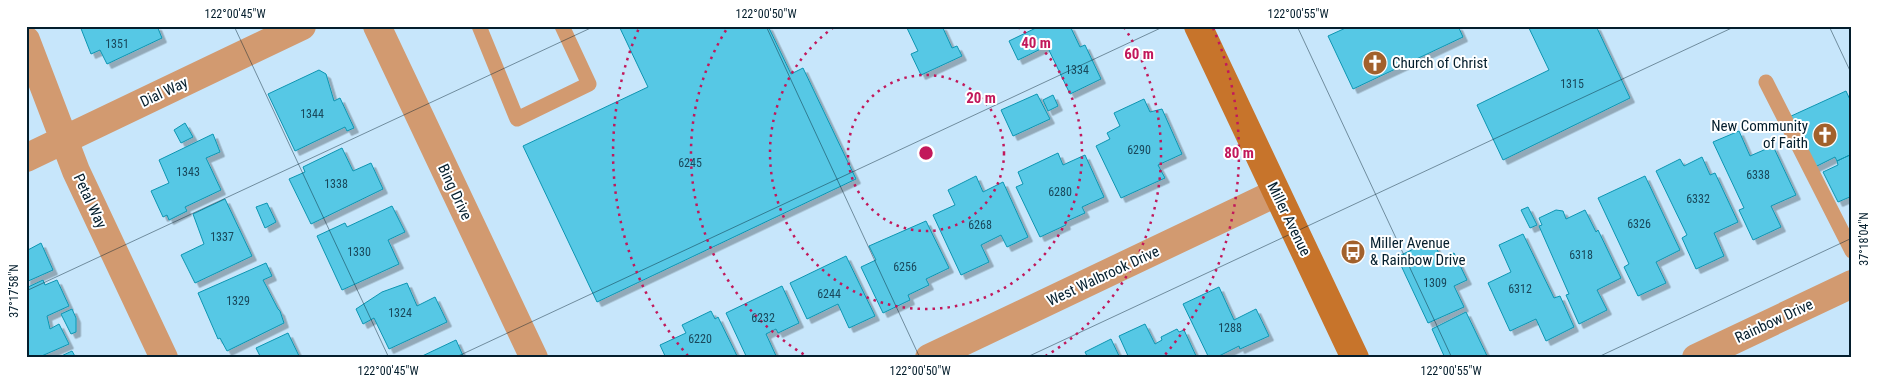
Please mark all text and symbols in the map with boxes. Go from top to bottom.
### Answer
text: 122°00'45"W [204,7,266,21]
text: 122°00'50"W [735,7,797,21]
text: 122°00'55"W [1267,7,1329,21]
text: 40 m [1021,34,1051,52]
house number: 1351 [105,37,129,51]
text: 60 m [1124,45,1154,63]
church icon: Church of Christ [1362,50,1388,76]
place label: Church of Christ [1392,54,1488,72]
house number: 1334 [1065,63,1089,77]
street label: Dial Way [137,73,191,111]
house number: 1315 [1560,77,1584,91]
text: 20 m [966,89,996,107]
house number: 1344 [300,107,324,121]
place label: New Community of Faith [1711,117,1808,152]
church icon: New Community of Faith [1812,122,1838,148]
house number: 6290 [1127,143,1151,157]
centre of rings [917,144,935,162]
text: 80 m [1224,144,1254,162]
house number: 6245 [678,156,702,170]
street label: Bing Drive [434,161,476,223]
house number: 1343 [176,165,200,179]
house number: 6338 [1746,168,1770,182]
street label: Petal Way [70,171,110,231]
house number: 1338 [324,177,348,191]
street label: Miller Avenue [1263,179,1315,259]
house number: 6280 [1048,185,1072,199]
house number: 6332 [1686,192,1710,206]
text: 37°18'04"N [1857,212,1871,266]
house number: 6326 [1627,217,1651,231]
house number: 6268 [968,218,992,232]
house number: 1337 [210,230,234,244]
place label: Miller Avenue & Rainbow Drive [1370,234,1466,269]
bus stop icon: Miller Avenue & Rainbow Drive [1340,239,1366,265]
street label: West Walbrook Drive [1044,242,1162,310]
house number: 1330 [347,245,371,259]
house number: 6318 [1569,248,1593,262]
house number: 6256 [893,260,917,274]
text: 37°17'58"N [7,264,21,318]
house number: 1309 [1423,276,1447,290]
house number: 6312 [1508,282,1532,296]
house number: 6244 [817,287,841,301]
house number: 1329 [226,294,250,308]
street label: Rainbow Drive [1732,295,1816,347]
house number: 1324 [388,306,412,320]
house number: 6232 [751,311,775,325]
house number: 1288 [1218,321,1242,335]
house number: 6220 [688,332,712,346]
text: 122°00'45"W [357,364,419,378]
text: 122°00'50"W [889,364,951,378]
text: 122°00'55"W [1420,364,1482,378]

